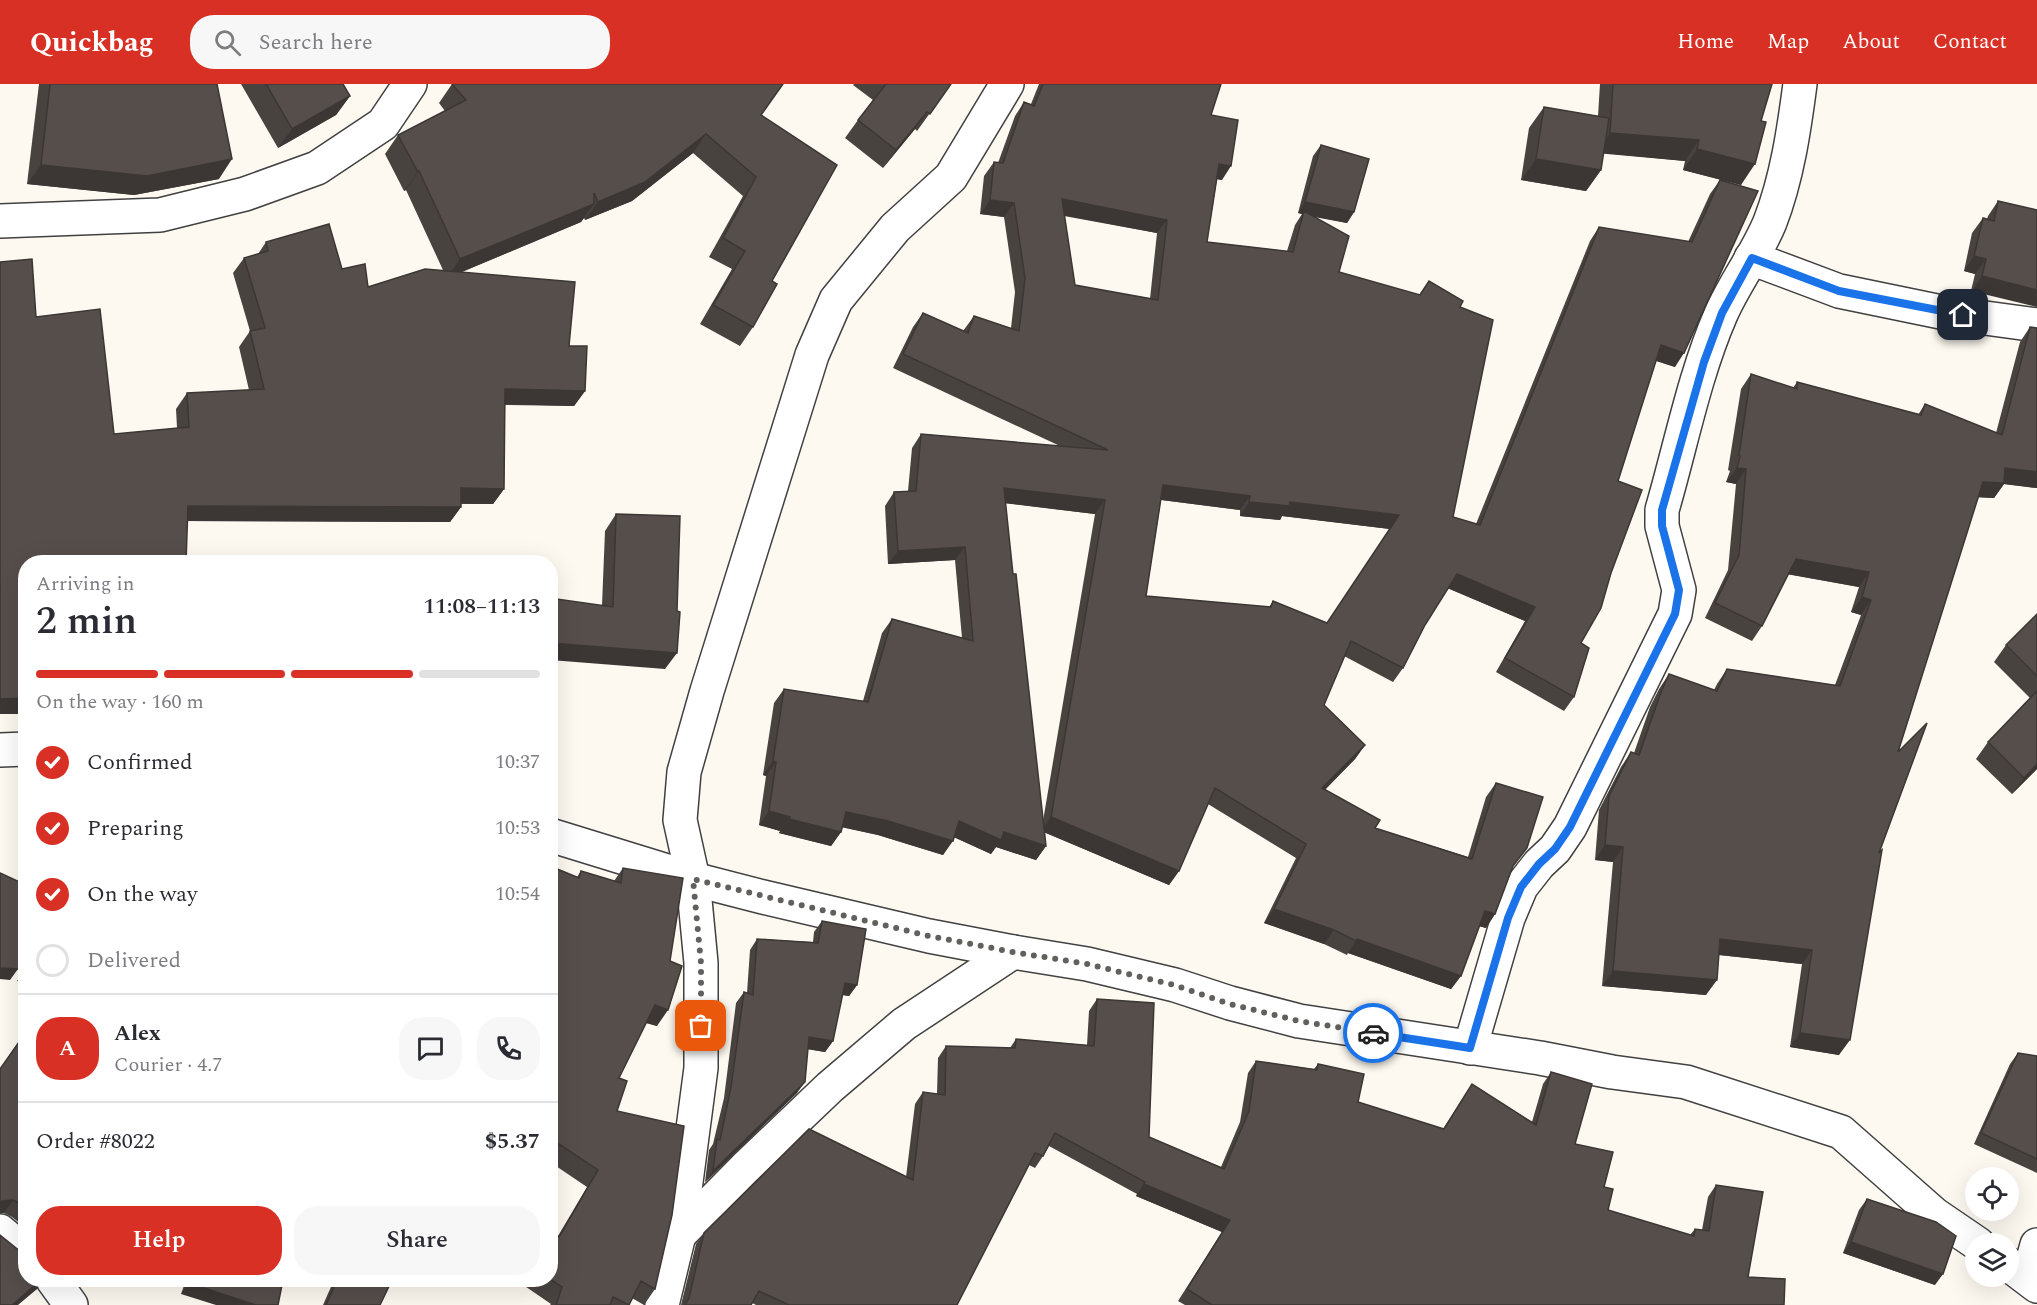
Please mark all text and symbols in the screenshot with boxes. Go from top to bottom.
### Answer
search box [190,15,610,69]
text: Quickbag [30,21,154,64]
icon: search [211,26,244,59]
text: Search here [259,26,373,59]
text: Home [1677,26,1734,58]
text: Map [1767,26,1809,58]
text: About [1842,26,1900,58]
text: Contact [1933,26,2007,58]
pin [1937,289,1988,340]
icon: home [1946,298,1979,331]
text: Arriving in [36,569,134,599]
text: 11:08–11:13 [423,590,540,623]
text: 2 min [36,592,137,651]
text: On the way · 160 m [36,687,204,717]
icon: check [36,746,69,779]
text: Confirmed [87,746,193,779]
text: 10:37 [495,747,540,777]
icon: check [36,812,69,845]
text: Preparing [87,812,184,845]
text: 10:53 [495,813,540,843]
icon: check [36,878,69,911]
text: On the way [87,878,198,911]
text: 10:54 [495,879,540,909]
text: Delivered [87,944,181,977]
pin [675,1000,726,1051]
courier [1343,1003,1403,1063]
icon: bag [684,1009,717,1042]
text: Alex [114,1017,161,1050]
button: chat [399,1017,462,1080]
button: phone [477,1017,540,1080]
icon: car [1357,1017,1390,1050]
text: A [59,1032,76,1065]
text: Courier · 4.7 [114,1050,222,1080]
text: Order #8022 [36,1125,155,1158]
text: $5.37 [485,1125,540,1158]
map controls [1965,1167,2019,1287]
button: locate [1965,1167,2019,1221]
button: Help [36,1206,282,1275]
button: Share [294,1206,540,1275]
button: layers [1965,1233,2019,1287]

